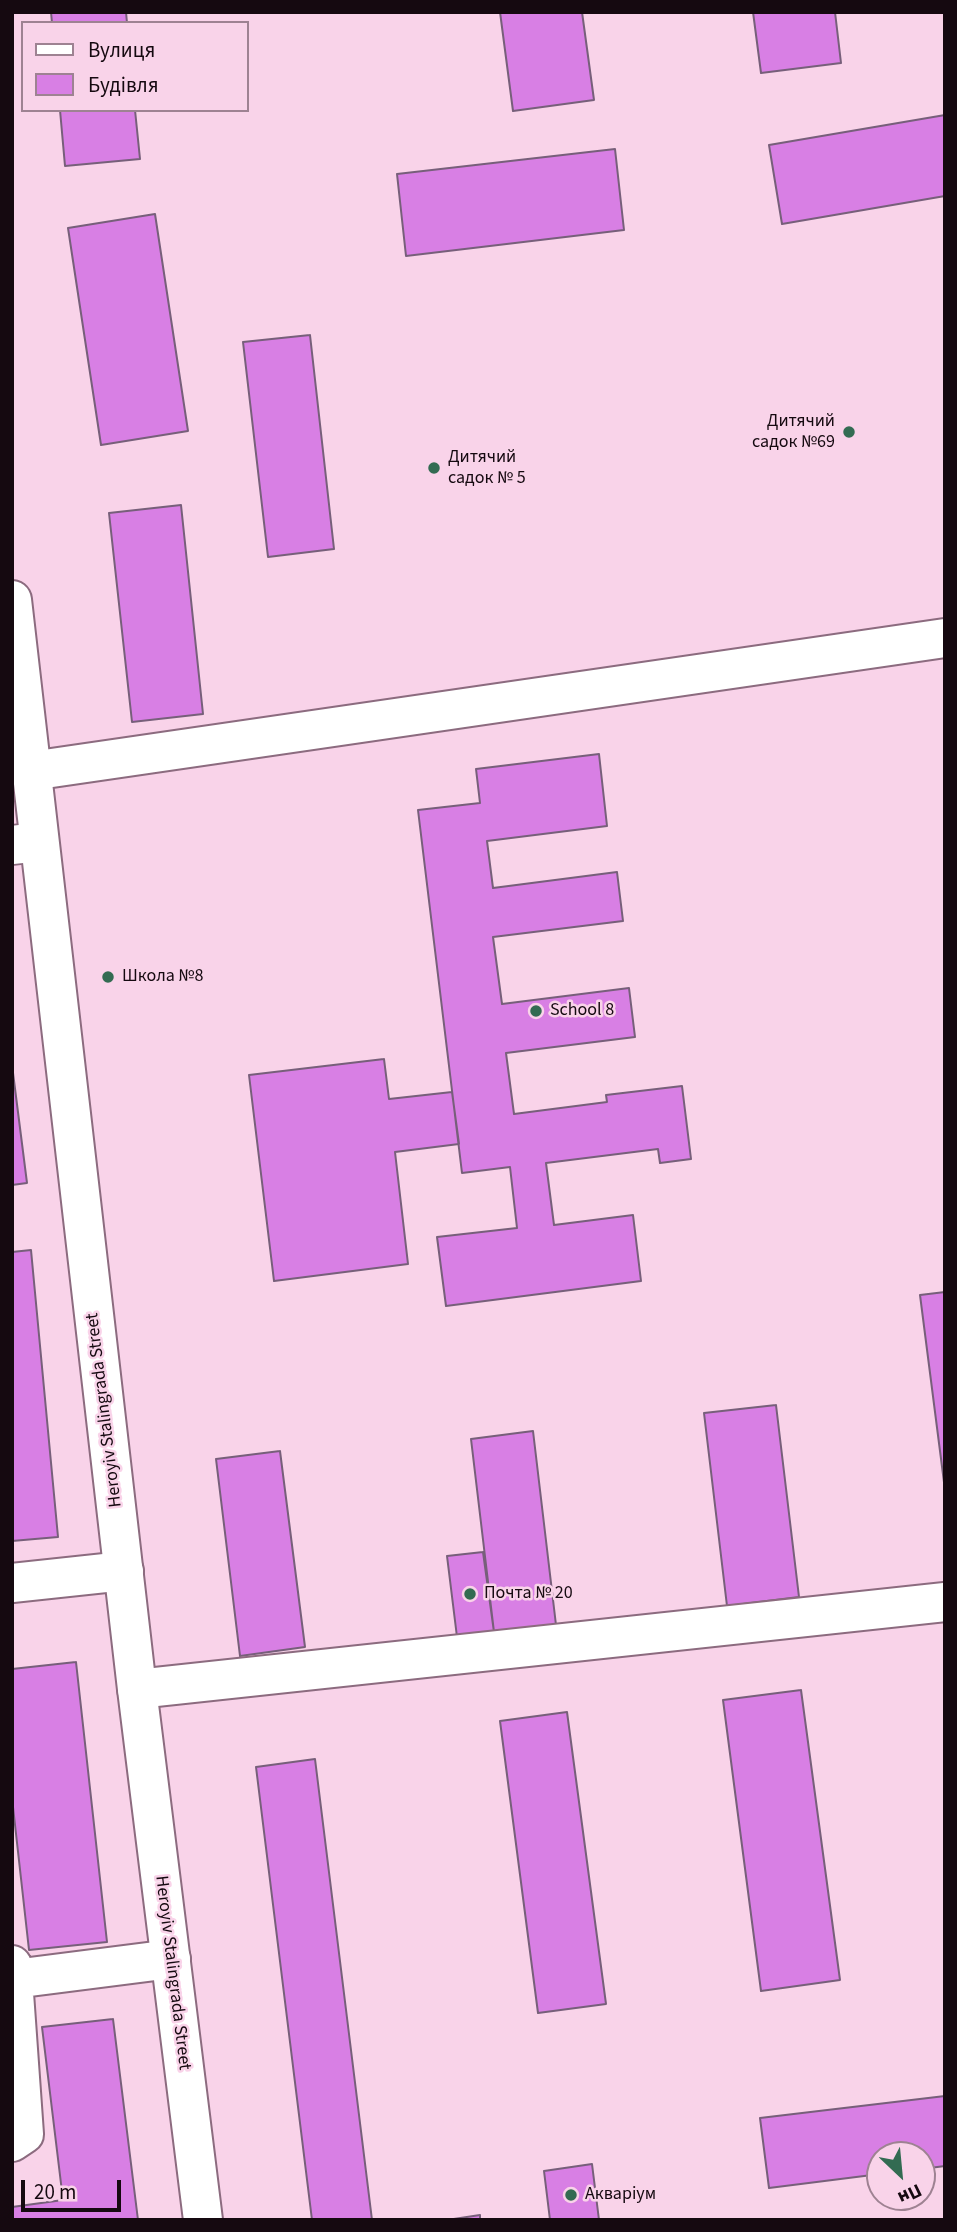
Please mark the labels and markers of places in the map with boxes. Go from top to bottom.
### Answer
place label: Дитячий садок №69 [752,411,835,453]
marker: Дитячий садок №69 [841,424,857,440]
place label: Дитячий садок № 5 [448,447,526,490]
marker: Дитячий садок № 5 [426,460,442,476]
place label: Школа №8 [122,966,203,988]
marker: Школа №8 [100,969,116,985]
place label: School 8 [550,1000,614,1022]
marker: School 8 [528,1003,544,1019]
place label: Почта № 20 [484,1583,573,1605]
marker: Почта № 20 [462,1586,478,1602]
place label: Акваріум [585,2184,656,2206]
marker: Акваріум [563,2187,579,2203]

